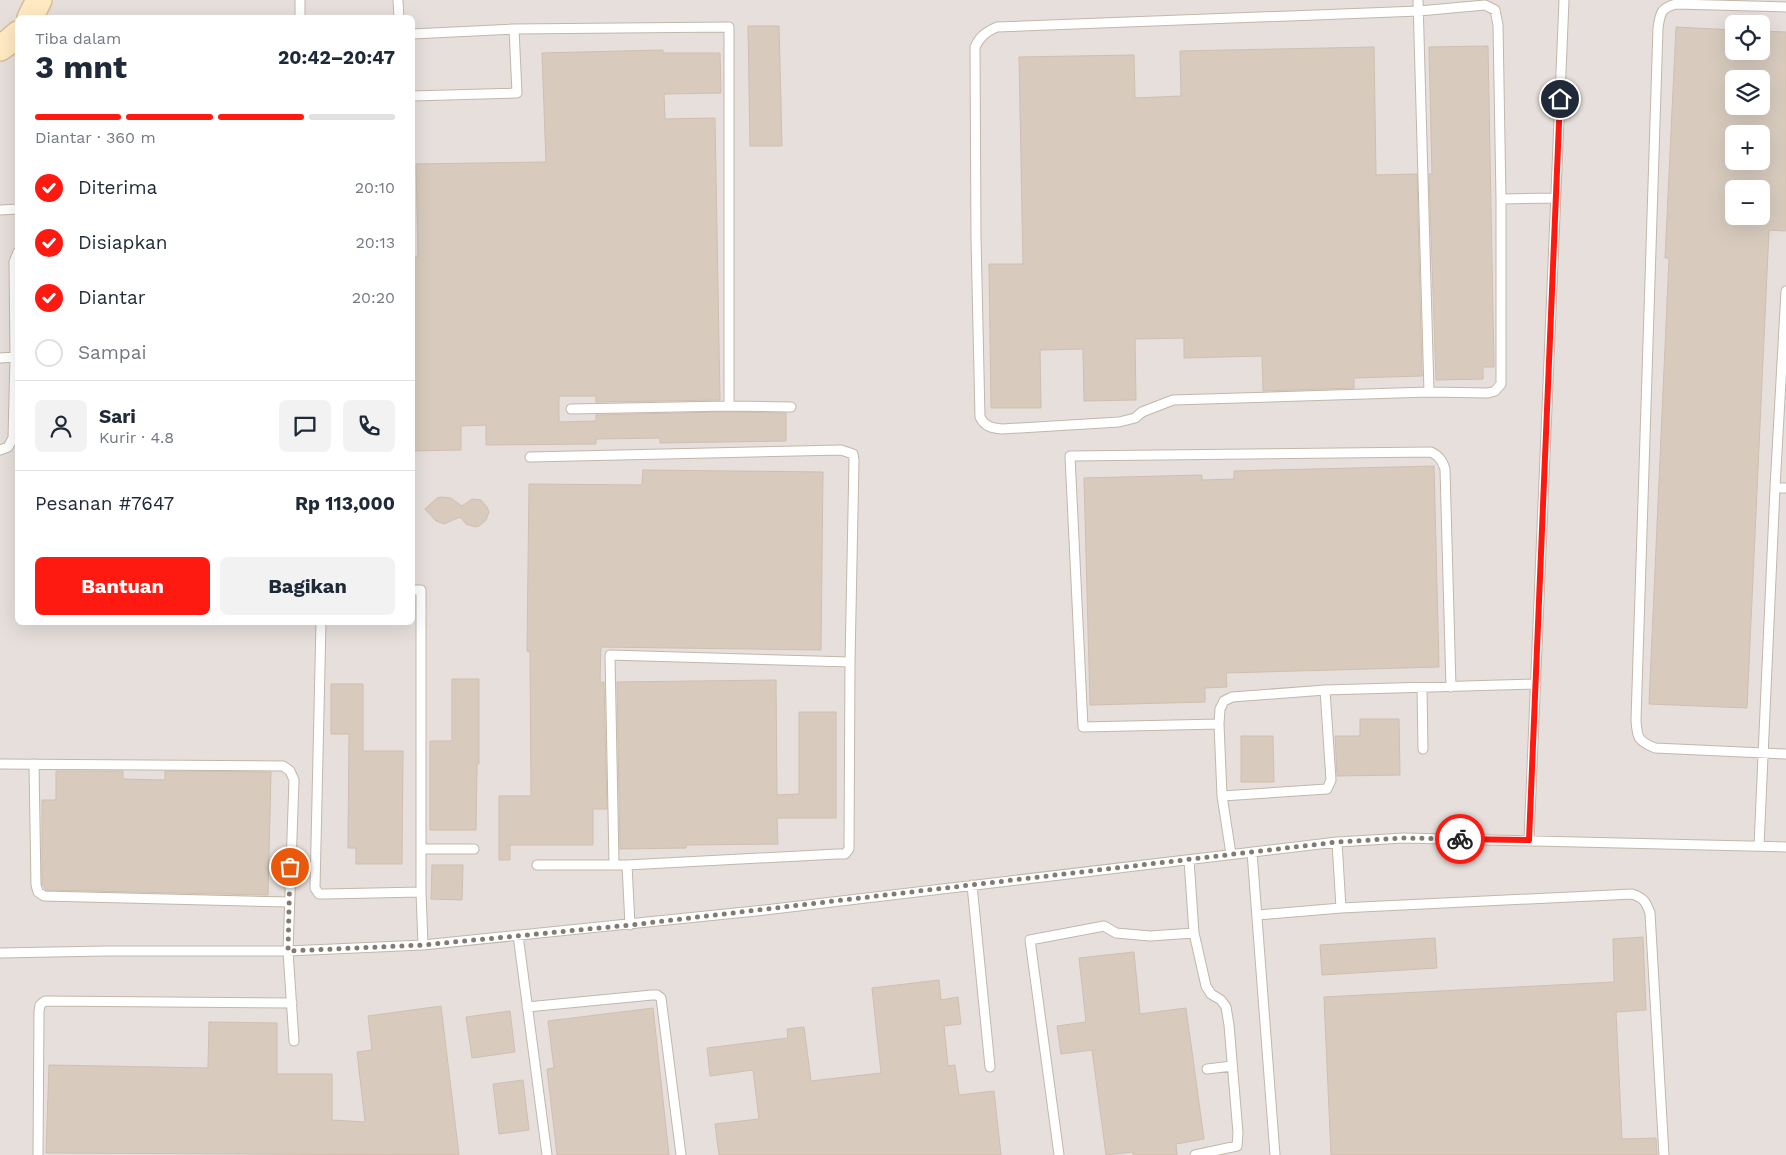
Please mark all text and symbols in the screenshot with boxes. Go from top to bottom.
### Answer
map controls [1725,15,1770,225]
button: locate [1725,15,1770,60]
text: Tiba dalam [35,29,121,48]
text: 20:42–20:47 [278,46,395,69]
text: 3 mnt [35,48,127,86]
button: layers [1725,70,1770,115]
pin [1539,78,1581,120]
icon: home [1546,85,1574,113]
button: + [1725,125,1770,170]
text: Diantar · 360 m [35,128,156,147]
icon: check [35,174,63,202]
text: Diterima [78,176,157,199]
text: 20:10 [355,178,395,197]
button: − [1725,180,1770,225]
icon: check [35,229,63,257]
text: Disiapkan [78,231,168,254]
text: 20:13 [355,233,395,252]
icon: check [35,284,63,312]
text: Diantar [78,286,146,309]
text: 20:20 [352,288,395,307]
text: Sampai [78,341,147,364]
button: person [35,400,87,452]
button: chat [279,400,331,452]
button: phone [343,400,395,452]
text: Sari [99,405,136,428]
text: Kurir · 4.8 [99,428,174,447]
text: Pesanan #7647 [35,492,174,515]
text: Rp 113,000 [295,492,395,515]
button: Bantuan [35,557,210,615]
button: Bagikan [220,557,395,615]
courier [1435,814,1485,864]
icon: bike [1446,825,1474,853]
pin [269,846,311,888]
icon: bag [276,853,304,881]

